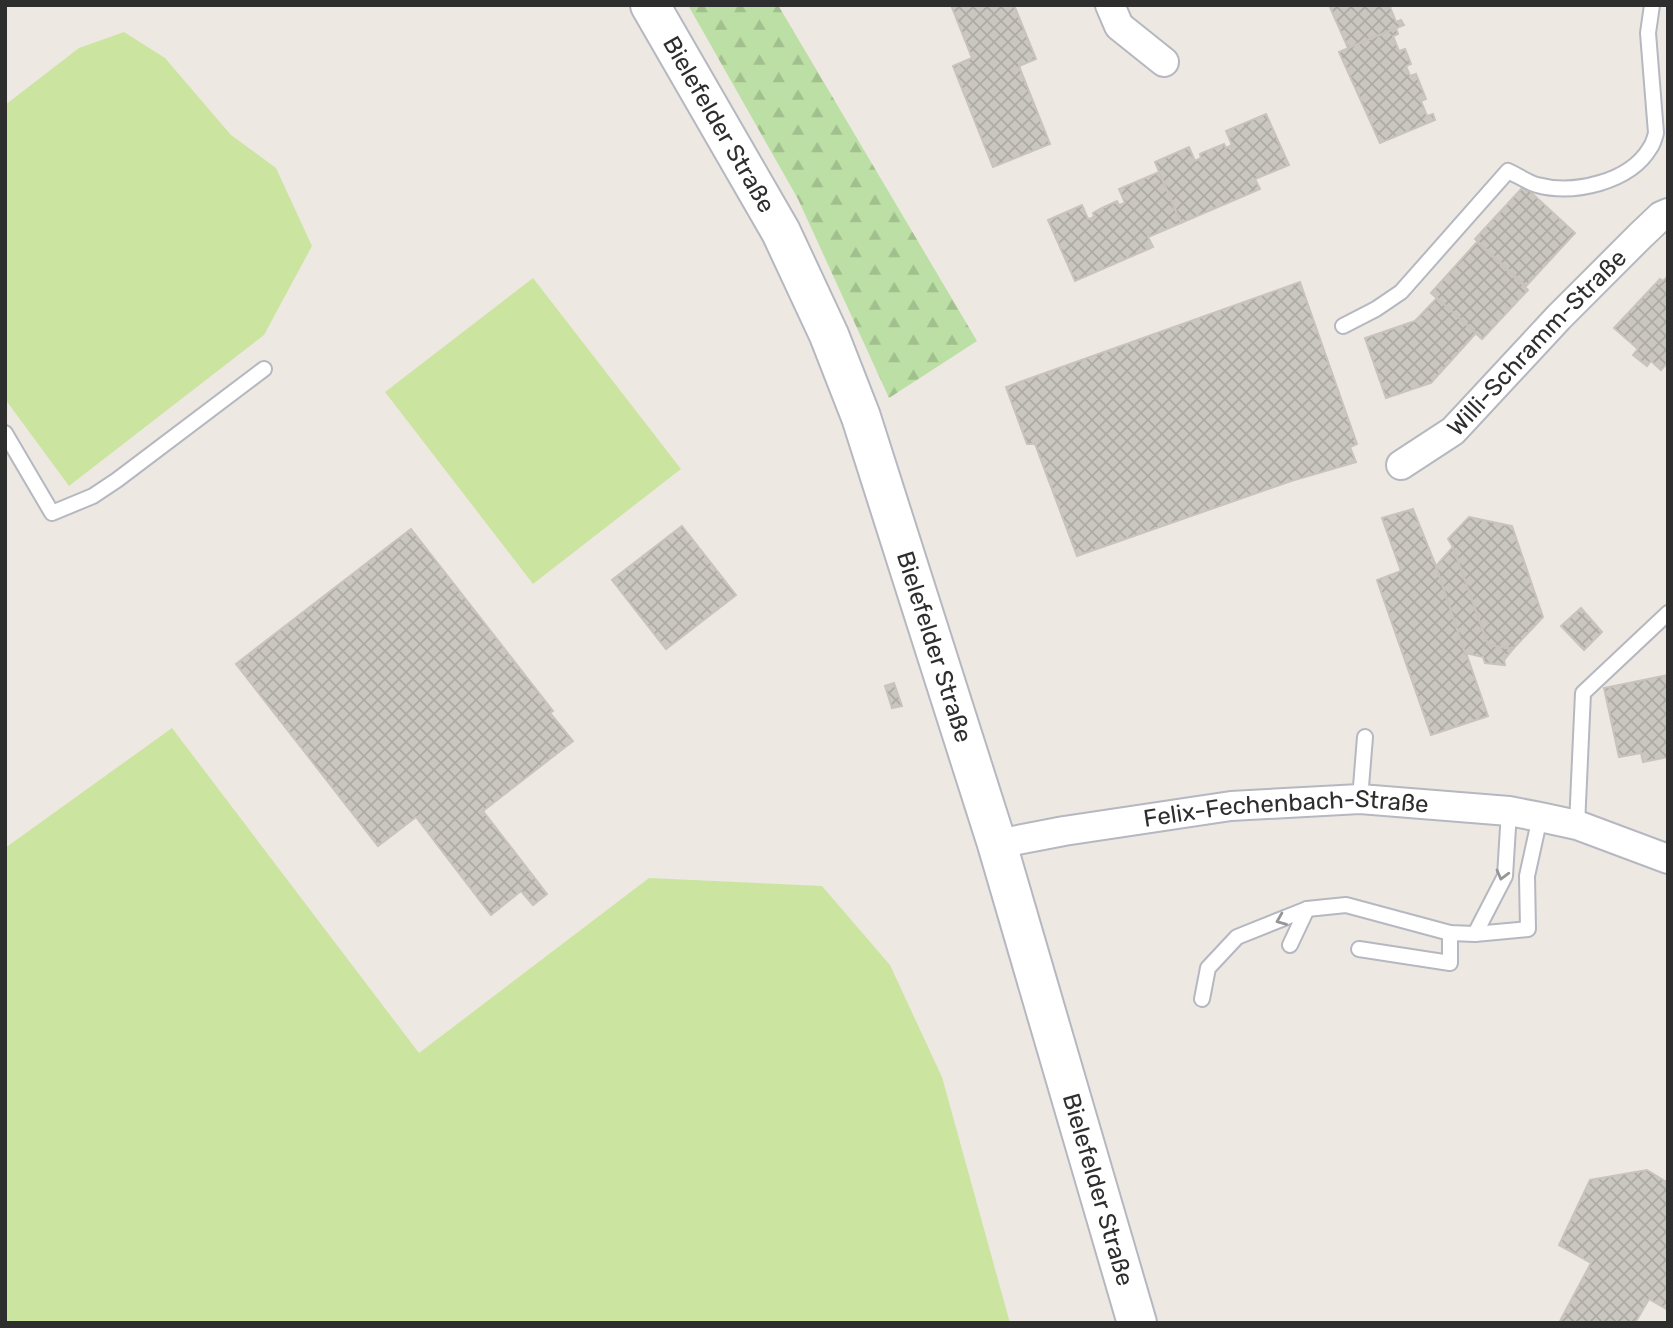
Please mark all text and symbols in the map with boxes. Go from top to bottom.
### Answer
street label: Bielefelder Straße [657,31,781,218]
street label: Willi-Schramm-Straße [1442,244,1632,442]
street label: Bielefelder Straße [891,548,978,746]
street label: Felix-Fechenbach-Straße [1142,785,1430,833]
one-way arrow [1496,869,1510,881]
one-way arrow [1276,911,1288,925]
street label: Bielefelder Straße [1057,1090,1139,1289]

